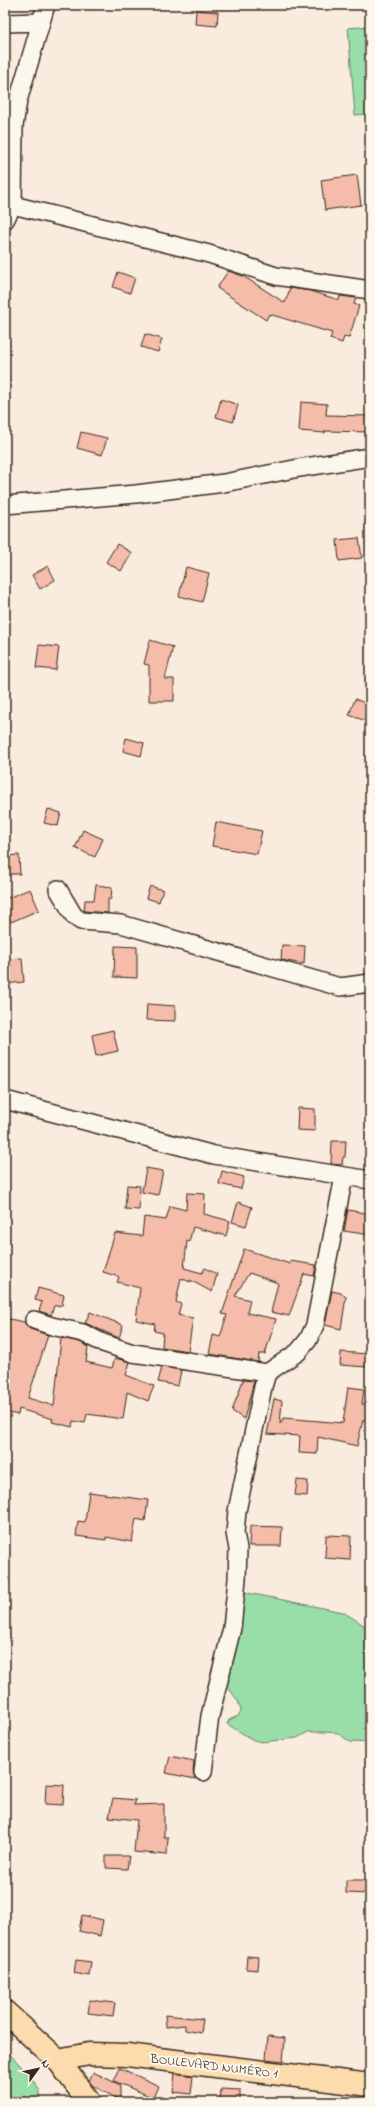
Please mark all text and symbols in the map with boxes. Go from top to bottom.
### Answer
north arrow [18,2049,58,2089]
street label: BOULEVARD NUMÉRO 1 [148,2049,279,2084]
text: N [37,2057,54,2072]

